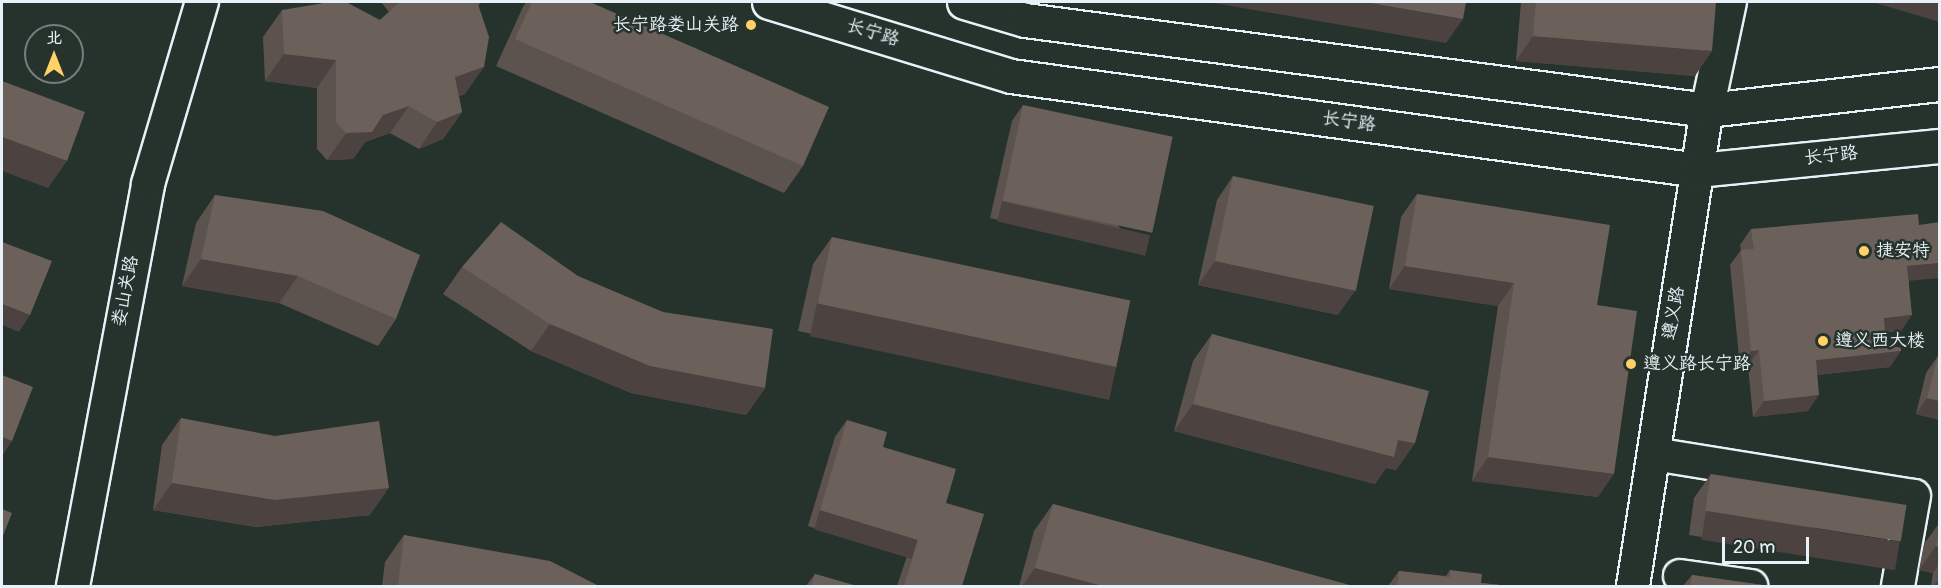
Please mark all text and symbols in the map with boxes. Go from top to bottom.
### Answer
place label: 长宁路娄山关路 [613,14,739,36]
street label: 长宁路 [844,15,902,51]
marker: 长宁路娄山关路 [744,18,758,32]
north arrow [24,24,84,84]
text: 北 [46,28,62,48]
street label: 长宁路 [1321,108,1377,136]
street label: 长宁路 [1803,142,1859,170]
place label: 捷安特 [1876,240,1930,262]
marker: 捷安特 [1857,244,1871,258]
street label: 娄山关路 [109,254,143,328]
street label: 遵义路 [1659,285,1689,341]
place label: 遵义西大楼 [1835,330,1925,352]
marker: 遵义西大楼 [1816,334,1830,348]
place label: 遵义路长宁路 [1643,353,1751,375]
marker: 遵义路长宁路 [1624,357,1638,371]
scale bar [1725,525,1812,563]
text: 20 m [1733,536,1775,559]

